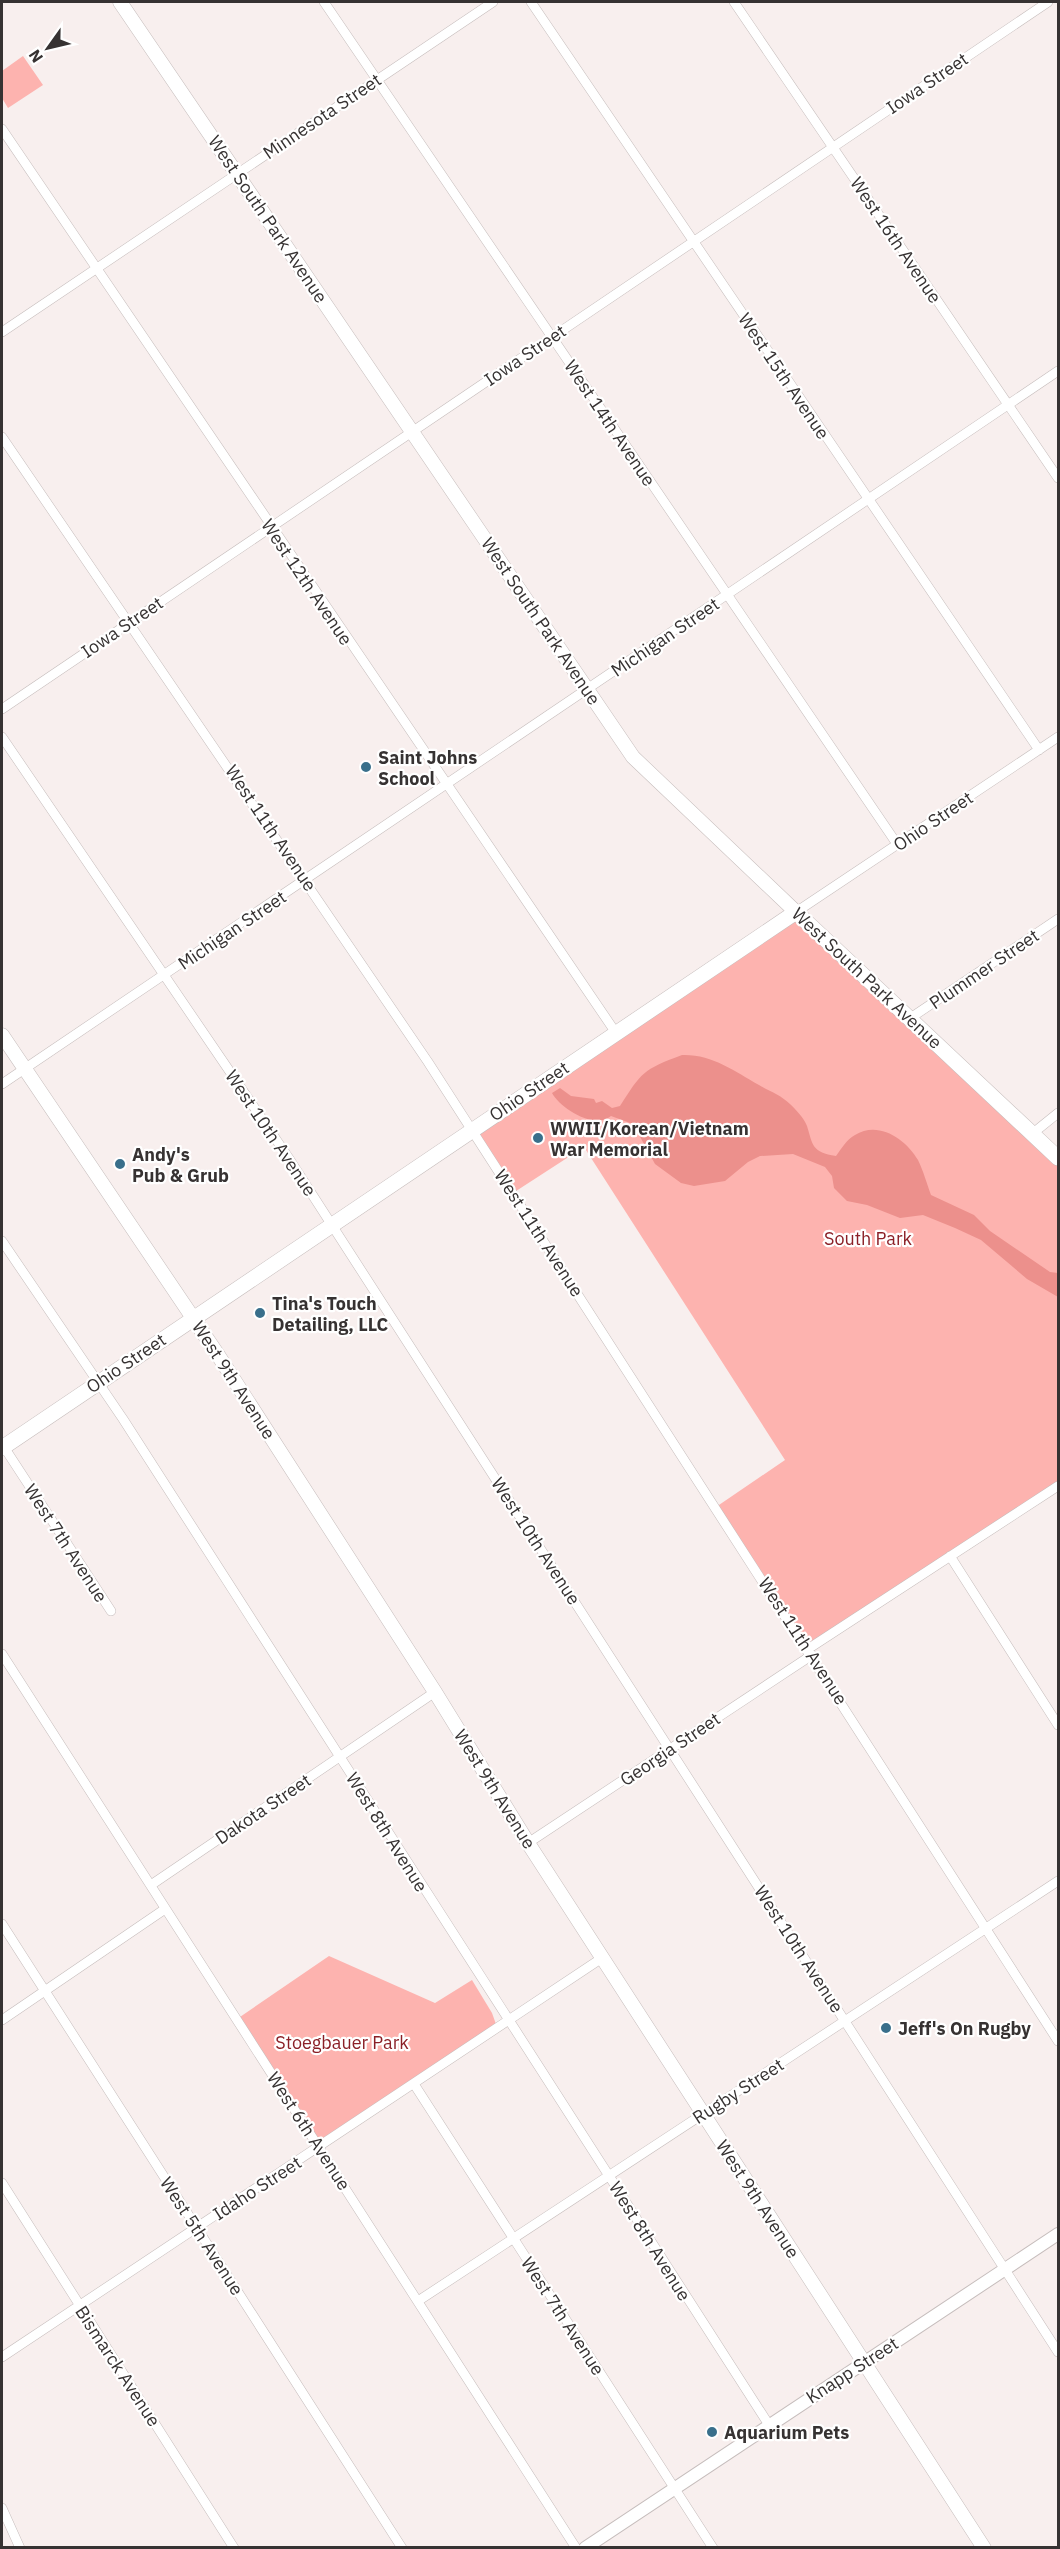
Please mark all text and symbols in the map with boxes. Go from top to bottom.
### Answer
north arrow [18,18,78,78]
text: N [24,46,47,67]
street label: Iowa Street [882,47,972,119]
street label: Minnesota Street [258,68,386,164]
street label: West South Park Avenue [203,131,333,307]
street label: West 16th Avenue [845,172,947,308]
street label: West 15th Avenue [733,308,835,444]
street label: Iowa Street [480,319,570,391]
street label: West 14th Avenue [559,355,661,491]
street label: West 12th Avenue [256,514,358,650]
street label: West South Park Avenue [476,533,606,709]
street label: Iowa Street [77,591,167,663]
street label: Michigan Street [606,592,724,682]
place label: Saint Johns School [378,746,477,790]
street label: West 11th Avenue [220,760,322,896]
marker: Saint Johns School [359,760,373,774]
street label: Ohio Street [889,786,977,856]
street label: Michigan Street [173,885,291,975]
street label: West South Park Avenue [787,902,947,1054]
street label: Plummer Street [925,924,1043,1014]
street label: Ohio Street [485,1056,573,1126]
street label: West 10th Avenue [220,1065,322,1201]
place label: WWII/Korean/Vietnam War Memorial [550,1117,749,1161]
marker: WWII/Korean/Vietnam War Memorial [531,1131,545,1145]
place label: Andy's Pub & Grub [132,1143,229,1187]
marker: Andy's Pub & Grub [113,1157,127,1171]
street label: West 11th Avenue [489,1165,589,1301]
park label: South Park [824,1227,913,1250]
place label: Tina's Touch Detailing, LLC [272,1292,389,1336]
marker: Tina's Touch Detailing, LLC [253,1306,267,1320]
street label: West 9th Avenue [187,1316,281,1444]
street label: Ohio Street [82,1328,170,1398]
street label: West 10th Avenue [486,1473,586,1609]
street label: West 7th Avenue [19,1479,113,1607]
street label: West 11th Avenue [753,1573,853,1709]
street label: Georgia Street [616,1707,724,1791]
street label: West 9th Avenue [449,1725,541,1853]
street label: West 8th Avenue [341,1768,433,1896]
street label: Dakota Street [211,1769,315,1849]
street label: West 10th Avenue [749,1881,849,2017]
place label: Jeff's On Rugby [898,2017,1031,2040]
marker: Jeff's On Rugby [879,2021,893,2035]
park label: Stoegbauer Park [275,2031,409,2054]
street label: Rugby Street [688,2053,788,2129]
street label: West 6th Avenue [262,2067,356,2195]
street label: West 9th Avenue [711,2135,805,2263]
street label: Idaho Street [208,2151,306,2225]
street label: West 5th Avenue [155,2172,249,2300]
street label: West 8th Avenue [604,2177,696,2305]
street label: West 7th Avenue [516,2252,610,2380]
street label: Bismarck Avenue [70,2301,166,2431]
street label: Knapp Street [801,2332,903,2408]
place label: Aquarium Pets [724,2421,849,2444]
marker: Aquarium Pets [705,2425,719,2439]

